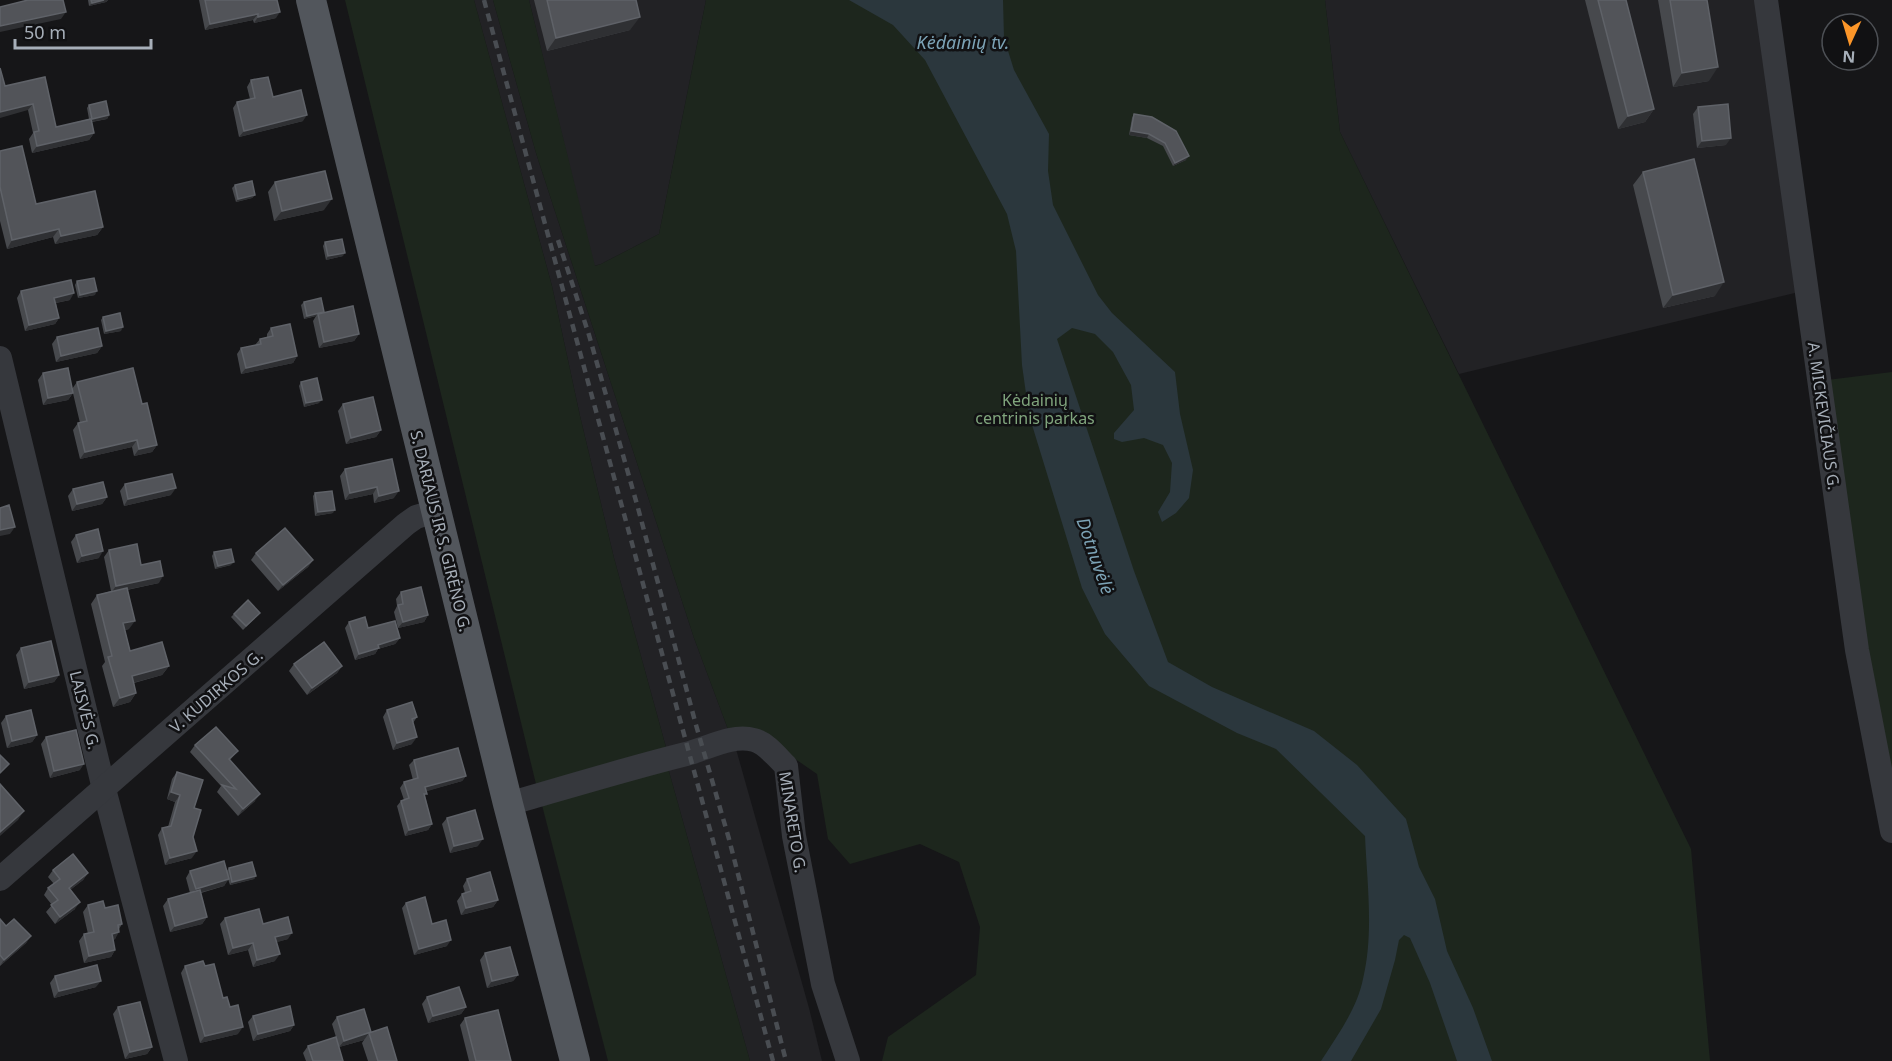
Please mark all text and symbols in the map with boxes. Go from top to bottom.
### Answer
scale bar [15,12,152,50]
north arrow [1820,12,1880,72]
text: 50 m [24,20,66,44]
water label: Kėdainių tv. [917,30,1009,54]
text: N [1842,46,1856,68]
street label: A. MICKEVIČIAUS G. [1803,341,1845,491]
park label: Kėdainių centrinis parkas [975,389,1095,429]
street label: S. DARIAUS IR S. GIRĖNO G. [405,428,477,634]
water label: Dotnuvėlė [1072,514,1120,597]
street label: V. KUDIRKOS G. [165,644,267,738]
street label: LAISVĖS G. [65,668,105,752]
street label: MINARETO G. [774,770,812,874]

